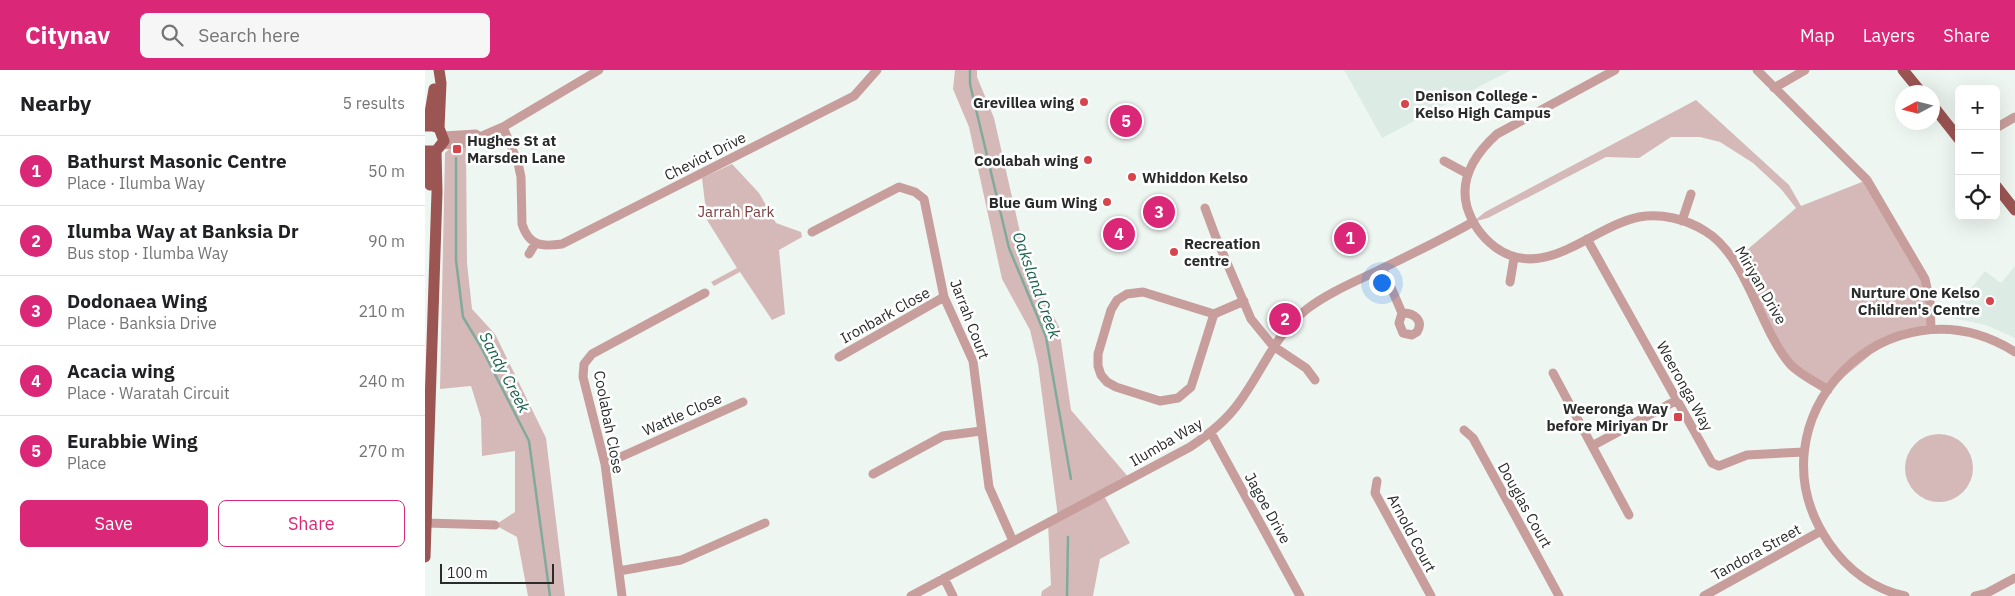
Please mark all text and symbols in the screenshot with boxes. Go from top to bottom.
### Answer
search box [140,13,490,58]
text: Citynav [25,19,110,51]
icon: search [158,21,186,49]
text: Search here [198,23,300,47]
text: Map [1800,24,1835,47]
text: Layers [1863,24,1915,47]
text: Share [1943,24,1990,47]
north arrow [1895,85,1940,130]
map controls [1955,85,2000,220]
button: + [1955,85,2000,130]
place label: Denison College - Kelso High Campus [1415,86,1551,122]
text: Nearby [20,89,91,117]
text: 5 results [342,93,405,113]
place label: Grevillea wing [973,93,1075,112]
marker: Grevillea wing [1078,96,1090,108]
marker: Denison College - Kelso High Campus [1399,98,1411,110]
pin: 5 [1110,102,1142,140]
street label: Cheviot Drive [661,127,749,185]
button: − [1955,130,2000,175]
place label: Hughes St at Marsden Lane [467,131,565,167]
marker: Hughes St at Marsden Lane [451,143,463,155]
text: Bathurst Masonic Centre [67,149,287,173]
place label: Coolabah wing [974,151,1079,170]
marker: Coolabah wing [1082,154,1094,166]
text: 1 [31,161,41,181]
text: 50 m [368,161,405,181]
place label: Whiddon Kelso [1142,168,1248,187]
marker: Whiddon Kelso [1126,171,1138,183]
text: Place · Ilumba Way [67,173,205,193]
button: locate [1955,175,2000,220]
place label: Blue Gum Wing [989,193,1098,212]
pin: 3 [1143,193,1175,231]
marker: Blue Gum Wing [1101,196,1113,208]
park label: Jarrah Park [697,202,775,221]
pin: 4 [1103,215,1135,253]
text: Ilumba Way at Banksia Dr [67,219,299,243]
pin: 1 [1334,219,1366,257]
water label: Oaksland Creek [1008,229,1066,342]
text: 2 [31,231,41,251]
text: 90 m [368,231,405,251]
place label: Recreation centre [1184,234,1260,270]
street label: Miriyan Drive [1731,242,1791,328]
text: Bus stop · Ilumba Way [67,243,228,263]
marker: Recreation centre [1168,246,1180,258]
your location [1369,270,1395,296]
street label: Jarrah Court [946,277,994,361]
street label: Ironbark Close [837,283,933,347]
place label: Nurture One Kelso Children's Centre [1851,283,1980,319]
text: Dodonaea Wing [67,289,207,313]
marker: Nurture One Kelso Children's Centre [1984,295,1996,307]
pin: 2 [1269,300,1301,338]
text: 3 [31,301,41,321]
text: 210 m [358,301,405,321]
text: Place · Banksia Drive [67,313,217,333]
water label: Sandy Creek [475,328,535,416]
street label: Weeronga Way [1652,338,1718,435]
text: Acacia wing [67,359,174,383]
street label: Coolabah Close [590,369,628,475]
text: 4 [31,371,41,391]
text: 240 m [358,371,405,391]
text: Place · Waratah Circuit [67,383,230,403]
street label: Wattle Close [639,388,725,440]
place label: Weeronga Way before Miriyan Dr [1546,399,1668,435]
marker: Weeronga Way before Miriyan Dr [1672,411,1684,423]
street label: Ilumba Way [1126,413,1206,470]
text: Eurabbie Wing [67,429,198,453]
text: 5 [31,441,41,461]
text: 270 m [358,441,405,461]
text: Place [67,453,106,473]
street label: Douglas Court [1494,459,1556,551]
street label: Jagoe Drive [1241,469,1295,547]
street label: Arnold Court [1384,491,1440,575]
button: Save [20,500,208,547]
button: Share [218,500,405,547]
street label: Tandora Street [1708,520,1804,584]
scale bar [440,561,554,584]
text: 100 m [447,564,488,582]

